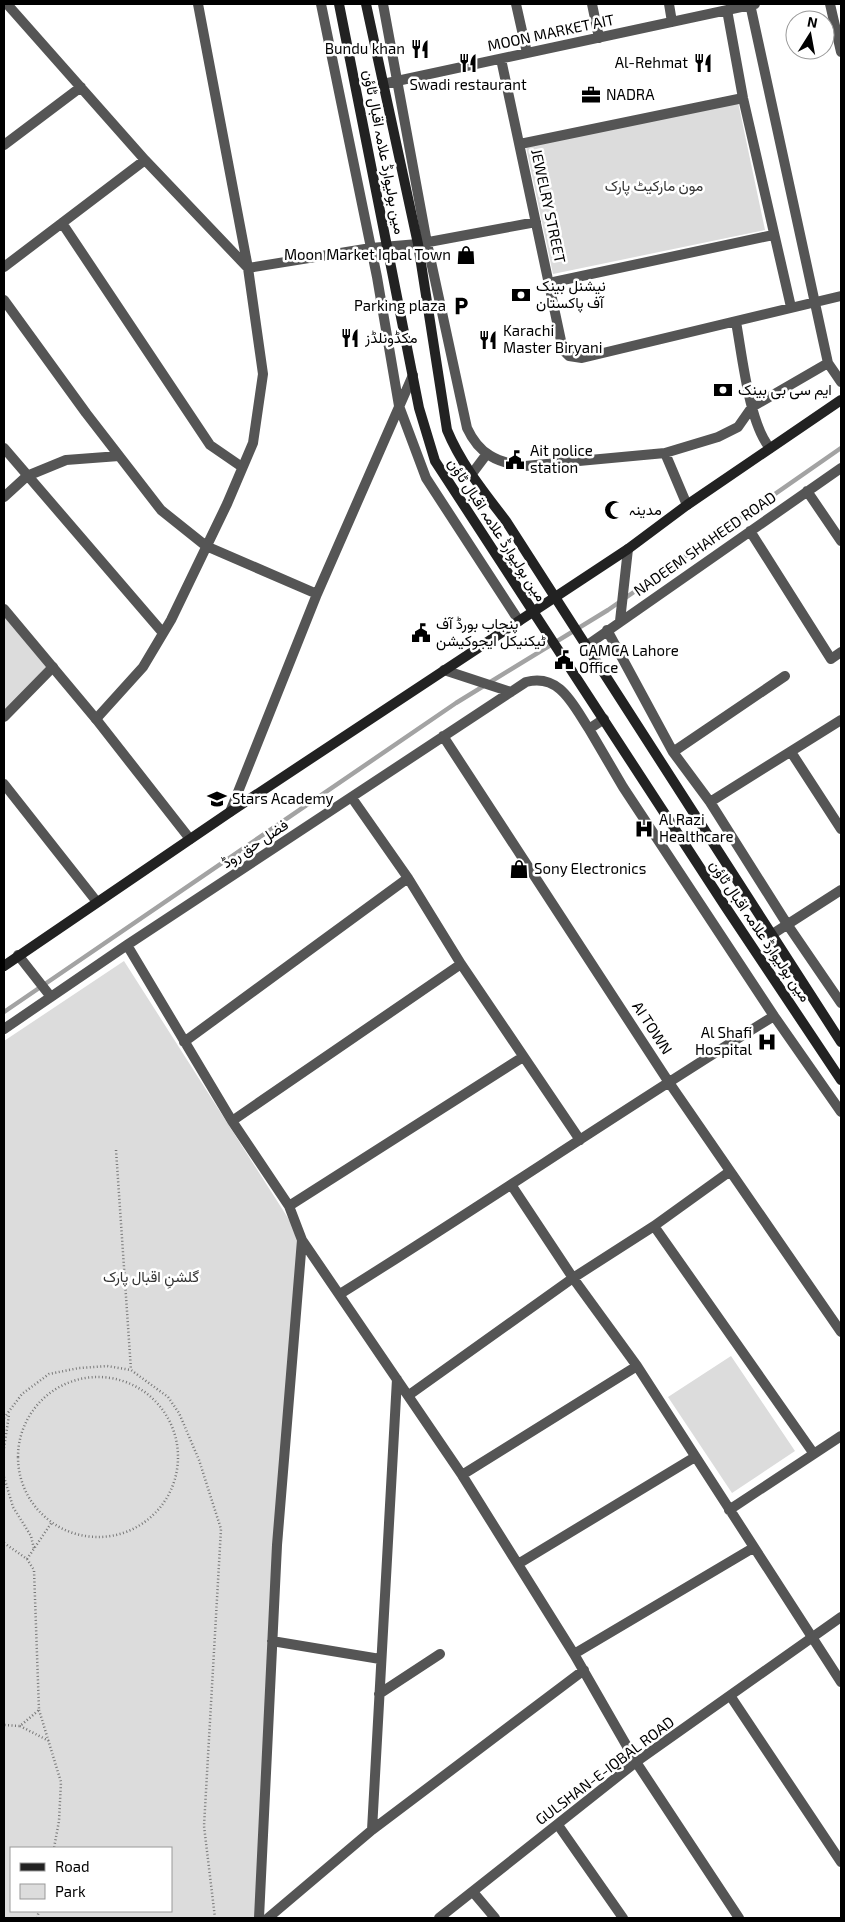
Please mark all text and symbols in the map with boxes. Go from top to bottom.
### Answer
street label: MOON MARKET AIT [486,10,616,54]
north arrow [785,10,835,60]
text: N [806,12,819,31]
restaurant icon: Bundu khan [409,38,431,60]
place label: Bundu khan [325,39,405,57]
restaurant icon: Swadi restaurant [457,52,479,74]
restaurant icon: Al-Rehmat [692,52,714,74]
place label: Al-Rehmat [615,53,688,71]
street label: مین بولیوارڈ علامہ اقبال ٹاؤن [358,68,410,236]
place label: Swadi restaurant [409,75,527,93]
office icon: NADRA [580,84,602,106]
place label: NADRA [606,85,655,103]
street label: JEWELRY STREET [528,147,570,265]
park label: مون مارکیٹ پارک [605,176,703,196]
shop icon: Moon Market Iqbal Town [455,244,477,266]
place label: Moon Market Iqbal Town [284,245,451,263]
place label: نیشنل بینک آف پاکستان [536,276,606,313]
bank icon: نیشنل بینک آف پاکستان [510,284,532,306]
parking icon: Parking plaza [450,295,472,317]
place label: Parking plaza [354,296,446,314]
place label: Karachi Master Biryani [503,321,602,356]
restaurant icon: مکڈونلڈز [339,327,361,349]
place label: مکڈونلڈز [364,328,417,347]
restaurant icon: Karachi Master Biryani [477,329,499,351]
bank icon: ایم سی بی بینک [712,379,734,401]
place label: ایم سی بی بینک [738,380,832,400]
place label: Ait police station [530,441,593,476]
public building icon: Ait police station [504,449,526,471]
street label: مین بولیوارڈ علامہ اقبال ٹاؤن [443,454,551,606]
street label: NADEEM SHAHEED ROAD [630,487,779,599]
mosque icon: مدینہ [603,499,625,521]
place label: مدینہ [629,500,662,519]
place label: پنجاب بورڈ آف ٹیکنیکل ایجوکیشن [436,614,546,651]
public building icon: پنجاب بورڈ آف ٹیکنیکل ایجوکیشن [410,622,432,644]
place label: GAMCA Lahore Office [579,641,679,676]
public building icon: GAMCA Lahore Office [553,649,575,671]
school or university icon: Stars Academy [206,788,228,810]
place label: Stars Academy [232,789,334,807]
place label: Al Razi Healthcare [659,810,734,845]
street label: فضل حق روڈ [218,815,292,873]
hospital icon: Al Razi Healthcare [633,818,655,840]
street label: مین بولیوارڈ علامہ اقبال ٹاؤن [705,856,815,1006]
shop icon: Sony Electronics [508,858,530,880]
place label: Sony Electronics [534,859,646,877]
street label: AI TOWN [629,998,677,1057]
place label: Al Shafi Hospital [695,1023,753,1058]
hospital icon: Al Shafi Hospital [756,1031,778,1053]
park label: گلشنِ اقبال پارک [103,1267,199,1289]
street label: GULSHAN-E-IQBAL ROAD [531,1712,678,1829]
legend [10,1847,172,1912]
text: Road [55,1857,90,1875]
text: Park [55,1882,86,1900]

